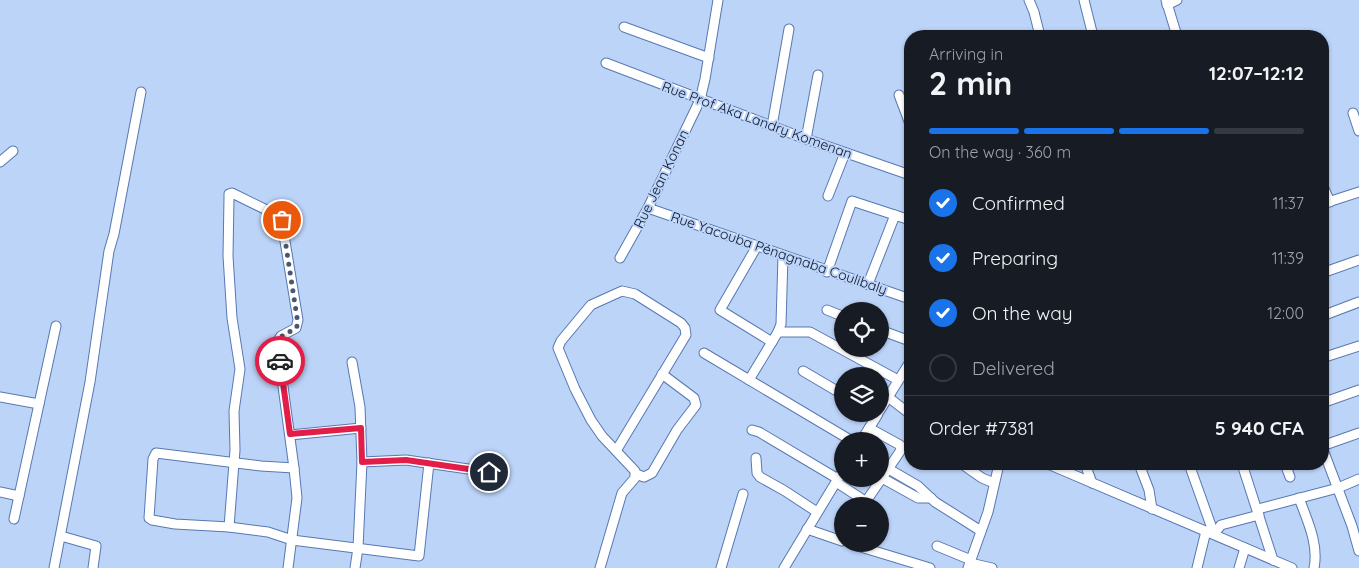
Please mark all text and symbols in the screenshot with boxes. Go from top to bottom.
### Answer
text: Arriving in [929,44,1003,64]
text: 12:07–12:12 [1209,61,1304,85]
text: 2 min [929,63,1012,103]
street label: Rue Prof Aka Landry Komenan [659,77,855,163]
street label: Rue Jean Konan [629,127,693,231]
text: On the way · 360 m [929,142,1071,162]
icon: check [929,189,957,217]
text: Confirmed [972,191,1065,215]
text: 11:37 [1273,193,1304,213]
pin [261,199,303,241]
icon: bag [268,206,296,234]
street label: Rue Yacouba Pénagnaba Coulibaly [668,207,890,299]
icon: check [929,244,957,272]
text: Preparing [972,246,1058,270]
text: 11:39 [1272,248,1304,268]
icon: check [929,299,957,327]
text: On the way [972,301,1073,325]
map controls [834,302,889,552]
button: locate [834,302,889,357]
text: 12:00 [1267,303,1304,323]
courier [255,336,305,386]
icon: car [266,347,294,375]
text: Delivered [972,356,1055,380]
button: layers [834,367,889,422]
text: Order #7381 [929,416,1035,440]
text: 5 940 CFA [1215,416,1304,440]
button: + [834,432,889,487]
pin [468,451,510,493]
icon: home [475,458,503,486]
button: − [834,497,889,552]

